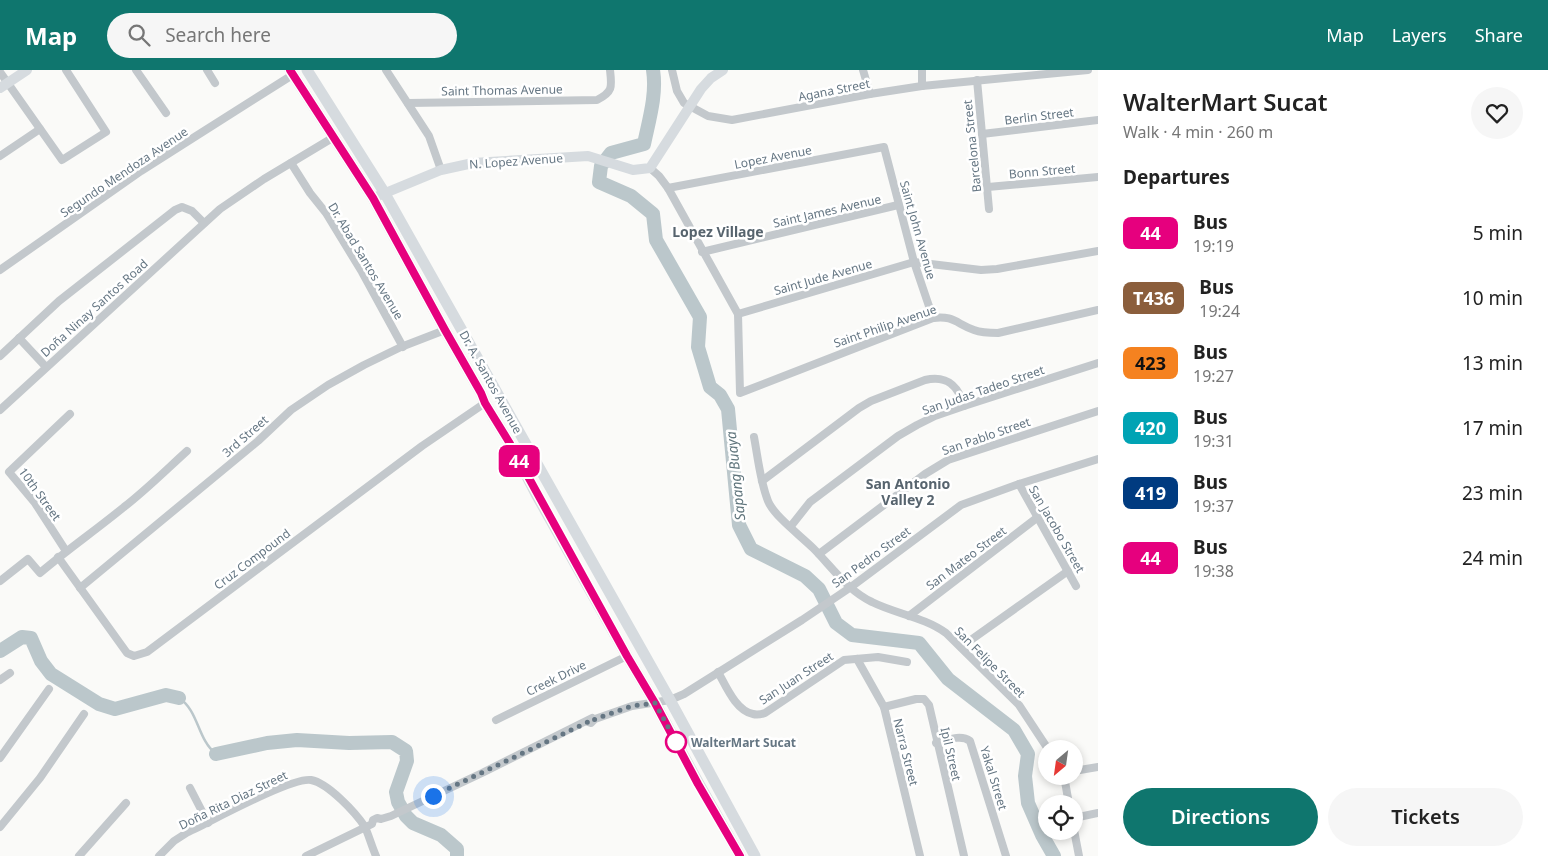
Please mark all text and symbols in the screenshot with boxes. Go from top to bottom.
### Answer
search box [107,13,457,58]
text: Map [25,19,77,52]
icon: search [125,21,153,49]
text: Search here [165,22,271,48]
text: Map [1326,23,1364,47]
text: Layers [1392,23,1447,47]
text: Share [1475,23,1523,47]
street label: Agana Street [797,75,872,105]
street label: Saint Thomas Avenue [441,80,563,100]
text: WalterMart Sucat [1123,85,1328,118]
button: heart [1471,87,1523,139]
street label: Barcelona Street [959,98,985,193]
street label: Berlin Street [1003,103,1075,129]
text: Walk · 4 min · 260 m [1123,121,1273,143]
street label: Segundo Mendoza Avenue [57,123,191,221]
street label: Lopez Avenue [733,141,813,173]
street label: N. Lopez Avenue [469,149,564,173]
street label: Bonn Street [1008,160,1077,182]
text: Departures [1123,164,1230,190]
street label: Saint John Avenue [896,179,940,282]
street label: Saint James Avenue [771,190,883,232]
street label: Dr. Abad Santos Avenue [324,199,408,323]
text: Bus [1193,209,1228,235]
text: 5 min [1473,220,1523,246]
text: 44 [1140,221,1161,245]
district label: Lopez Village [672,222,764,241]
text: 19:19 [1193,235,1234,257]
street label: Doña Ninay Santos Road [37,255,151,361]
street label: Saint Jude Avenue [772,255,874,299]
text: Bus [1199,274,1234,300]
text: 10 min [1462,285,1523,311]
text: T436 [1133,286,1174,310]
street label: Saint Philip Avenue [831,300,939,352]
text: 19:24 [1199,300,1240,322]
street label: Dr. A. Santos Avenue [456,327,527,437]
text: Bus [1193,339,1228,365]
text: 13 min [1462,350,1523,376]
text: 423 [1135,351,1166,375]
street label: San Judas Tadeo Street [920,361,1047,419]
text: 19:27 [1193,365,1234,387]
text: Bus [1193,404,1228,430]
street label: 3rd Street [218,411,272,461]
street label: San Pablo Street [940,413,1033,459]
text: 17 min [1462,415,1523,441]
text: 420 [1135,416,1166,440]
water label: Sapang Buaya [721,430,749,522]
text: 19:31 [1193,430,1234,452]
line badge: 44 [496,445,542,477]
text: 44 [509,449,529,473]
street label: 10th Street [15,464,66,525]
text: Bus [1193,469,1228,495]
district label: San Antonio Valley 2 [866,474,950,509]
text: 23 min [1462,480,1523,506]
text: 419 [1135,481,1166,505]
street label: San Jacobo Street [1025,482,1089,576]
text: 19:37 [1193,495,1234,517]
street label: San Pedro Street [828,522,915,591]
street label: San Mateo Street [922,522,1010,594]
street label: Cruz Compound [210,525,294,593]
text: Bus [1193,534,1228,560]
text: 24 min [1462,545,1523,571]
text: 44 [1140,546,1161,570]
text: 19:38 [1193,560,1234,582]
street label: San Felipe Street [951,623,1030,702]
street label: San Juan Street [756,647,837,708]
street label: Creek Drive [523,656,589,700]
street label: Narra Street [889,717,923,788]
street label: Ipil Street [937,726,966,783]
marker: WalterMart Sucat [665,731,687,753]
place label: WalterMart Sucat [691,734,796,751]
north arrow [1038,740,1082,785]
map controls [1038,740,1083,840]
street label: Yakal Street [976,744,1012,813]
street label: Doña Rita Diaz Street [176,766,291,834]
your location [421,784,446,809]
button: Directions [1123,788,1318,846]
button: Tickets [1328,788,1523,846]
button: locate [1038,795,1083,840]

